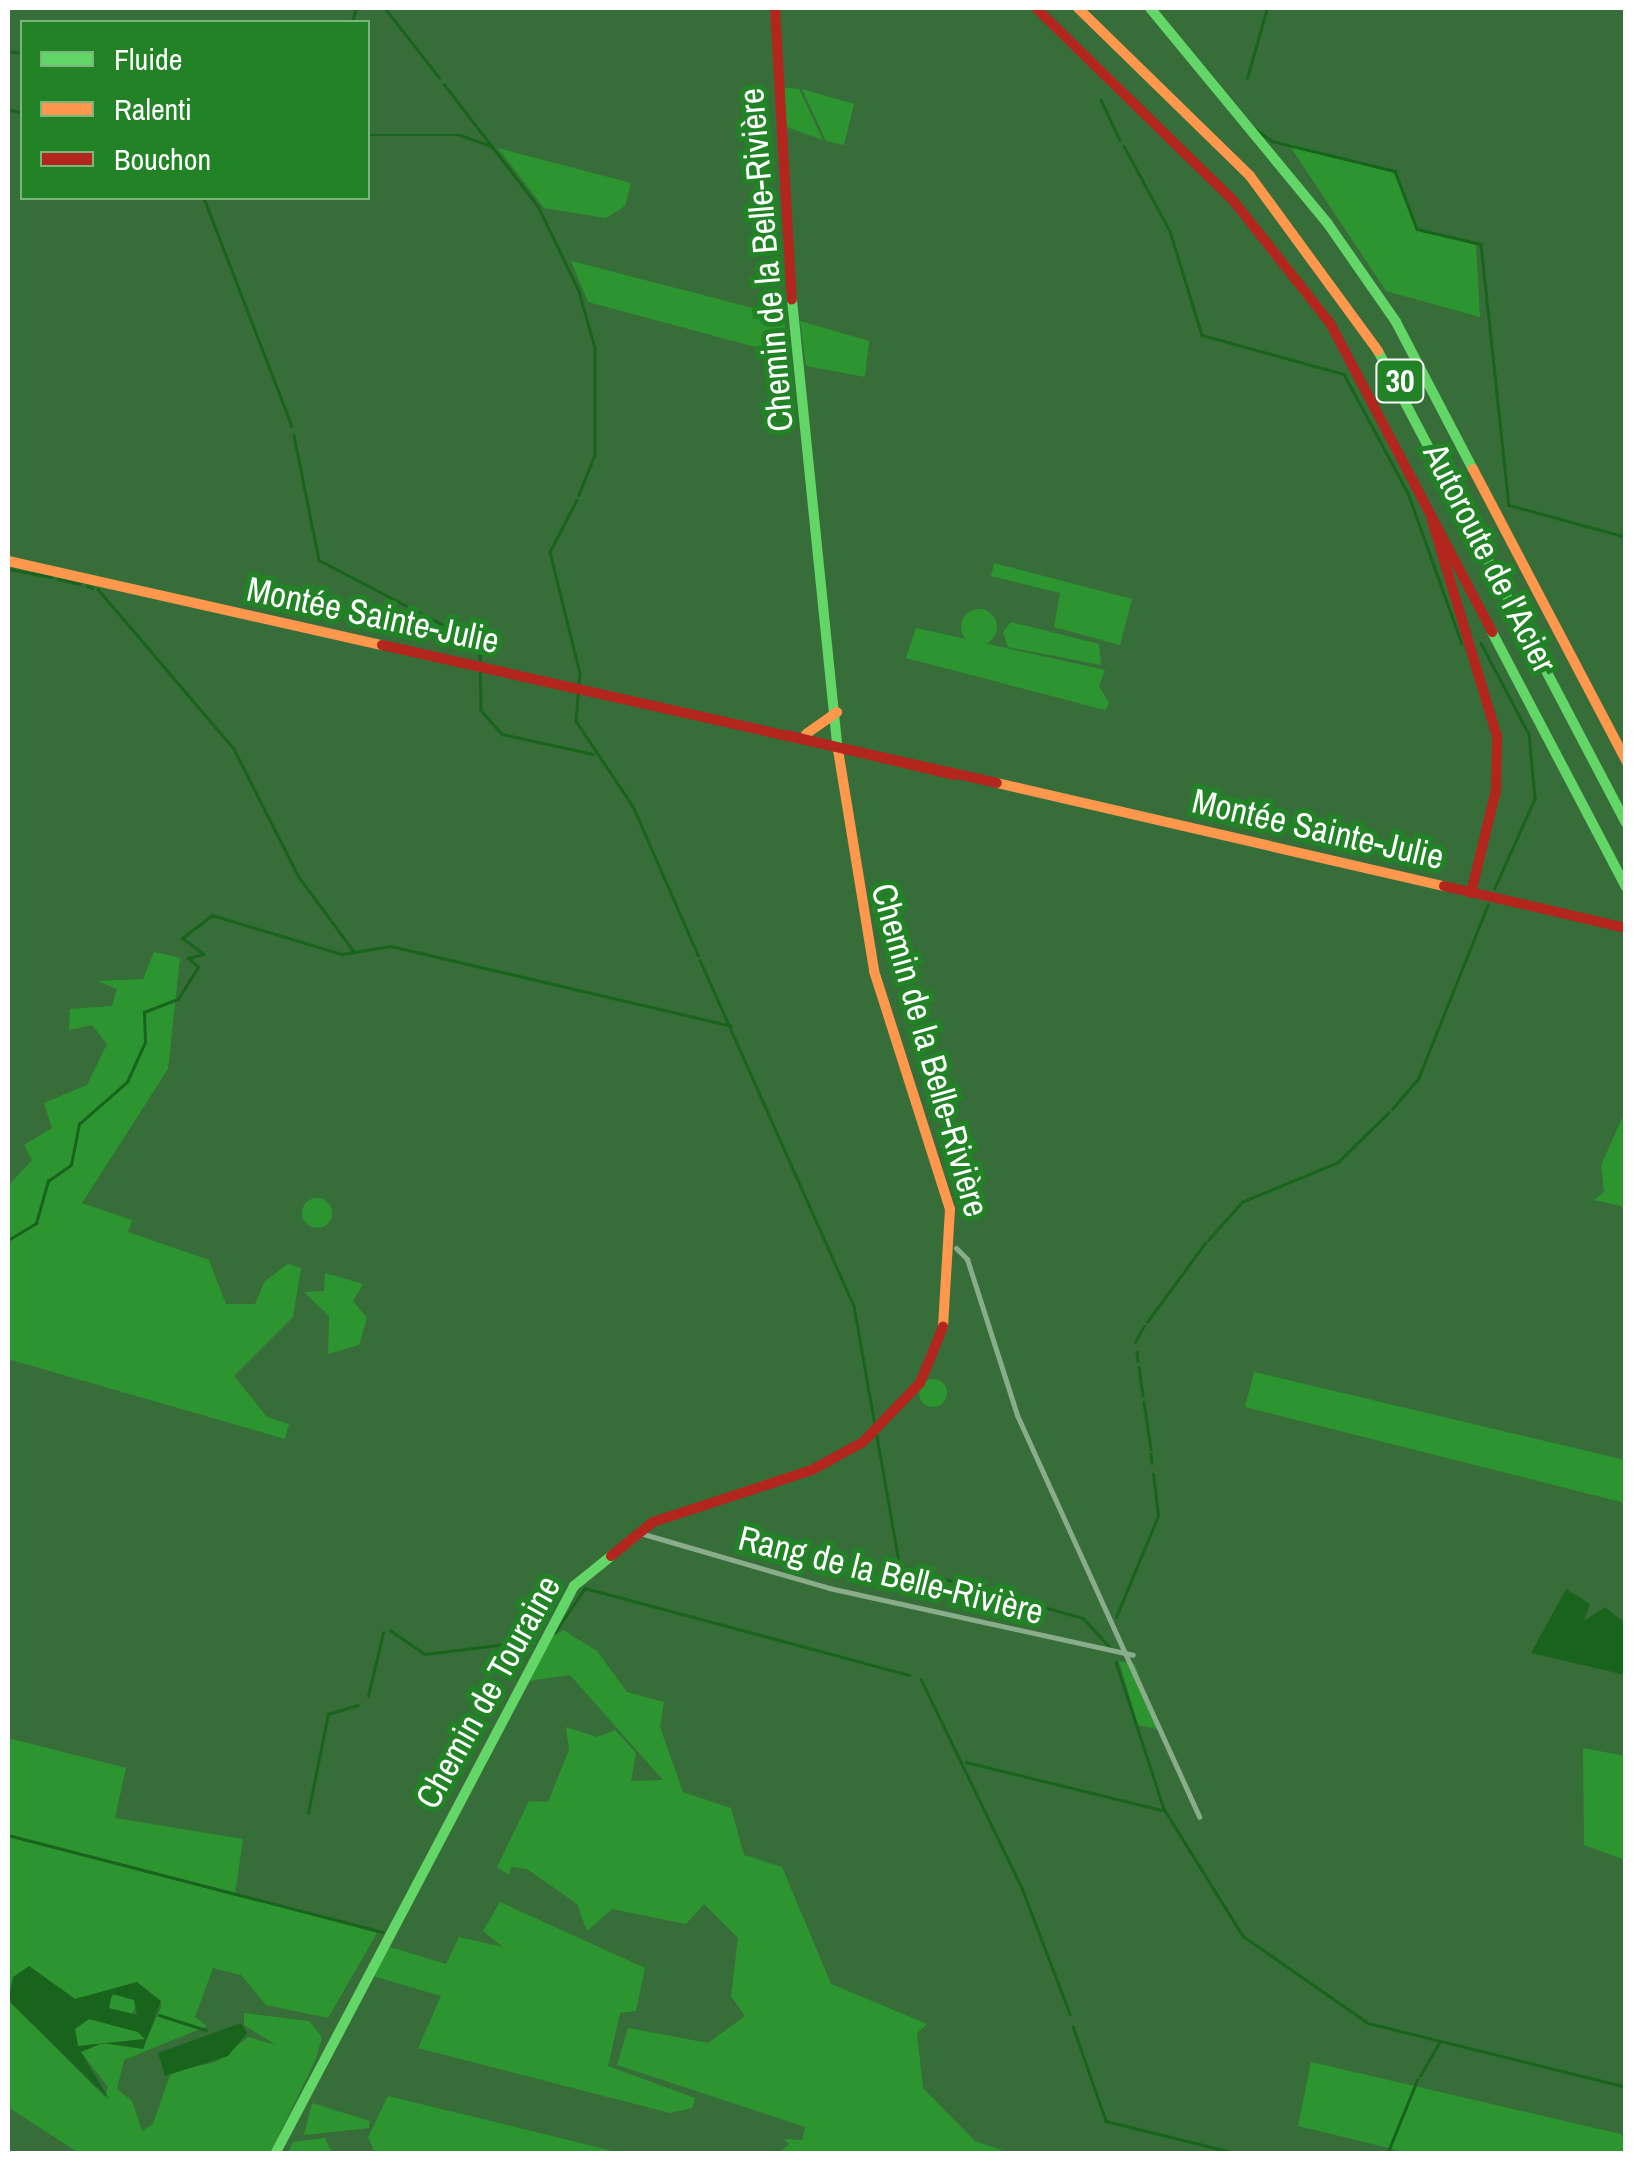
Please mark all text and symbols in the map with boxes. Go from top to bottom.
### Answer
legend [20,20,370,200]
text: Fluide [114,39,182,79]
street label: Chemin de la Belle-Rivière [730,87,802,433]
text: Ralenti [114,89,192,129]
text: Bouchon [114,139,211,179]
road number: 30 [1375,354,1425,408]
street label: Autoroute de l'Acier [1414,437,1566,679]
street label: Montée Sainte-Julie [243,568,503,662]
street label: Montée Sainte-Julie [1188,780,1448,878]
street label: Chemin de la Belle-Rivière [862,879,998,1221]
street label: Rang de la Belle-Rivière [734,1517,1048,1633]
street label: Chemin de Touraine [407,1568,569,1816]

